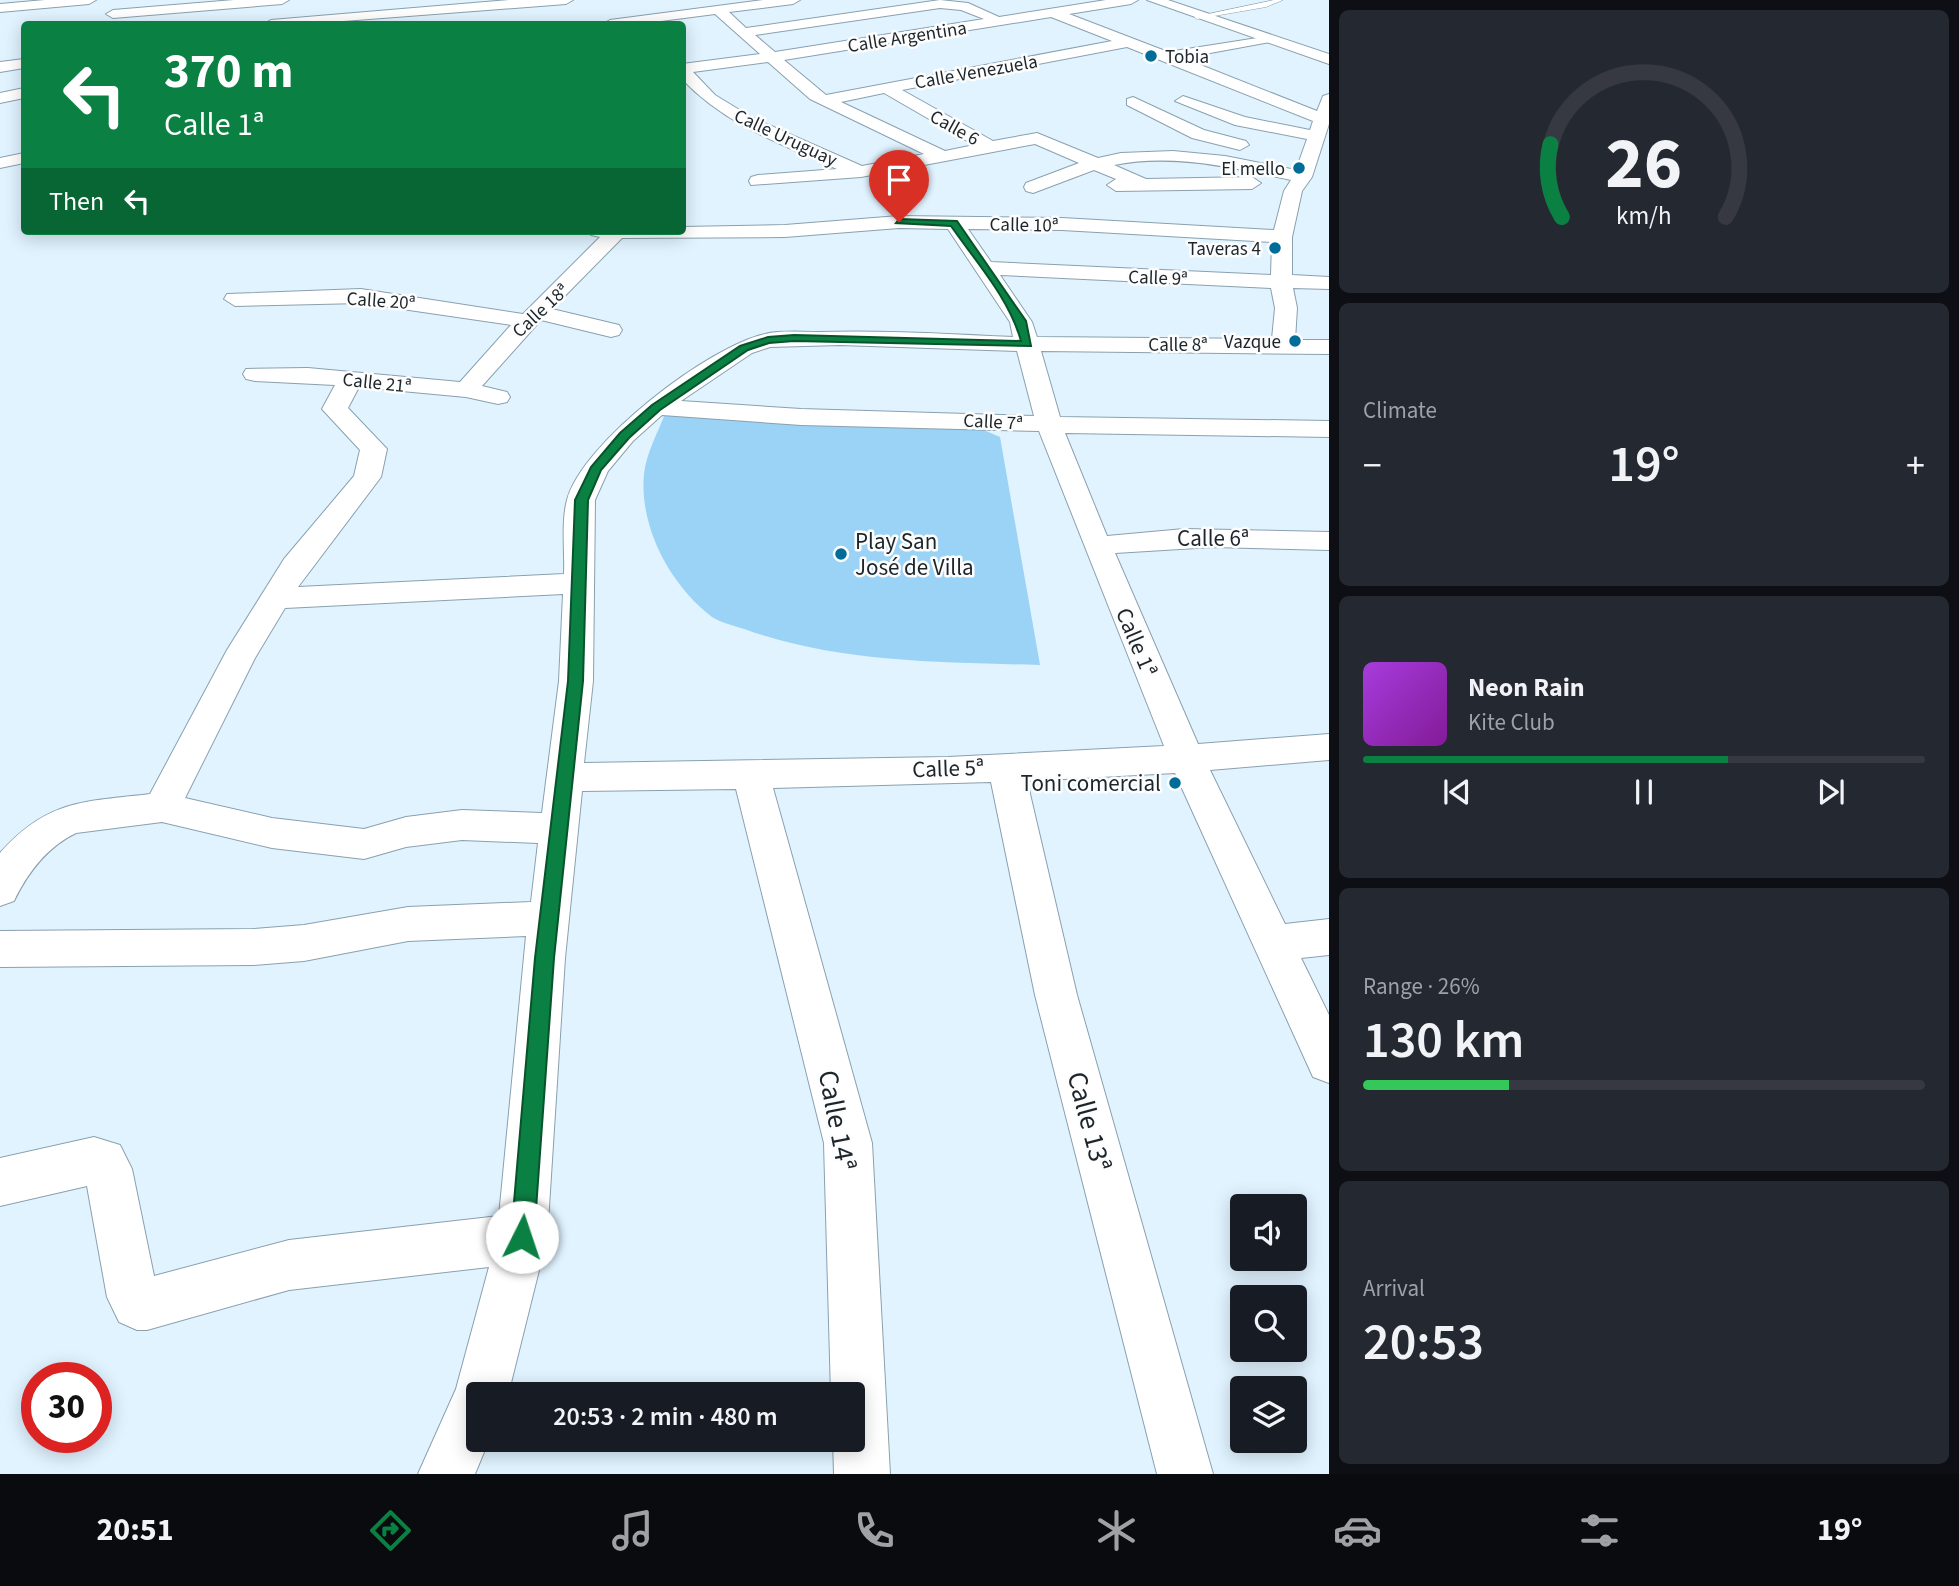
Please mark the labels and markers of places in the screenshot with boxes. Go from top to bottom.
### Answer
place label: Tobia [1165,44,1209,71]
marker: Tobia [1143,48,1159,64]
pin [869,150,929,222]
place label: El mello [1221,156,1285,183]
marker: El mello [1291,160,1307,176]
place label: Taveras 4 [1187,236,1261,263]
marker: Taveras 4 [1267,240,1283,256]
place label: Vazque [1224,329,1281,356]
marker: Vazque [1287,333,1303,349]
place label: Play San José de Villa [855,525,974,584]
marker: Play San José de Villa [833,546,849,562]
place label: Toni comercial [1021,767,1161,800]
marker: Toni comercial [1167,775,1183,791]

